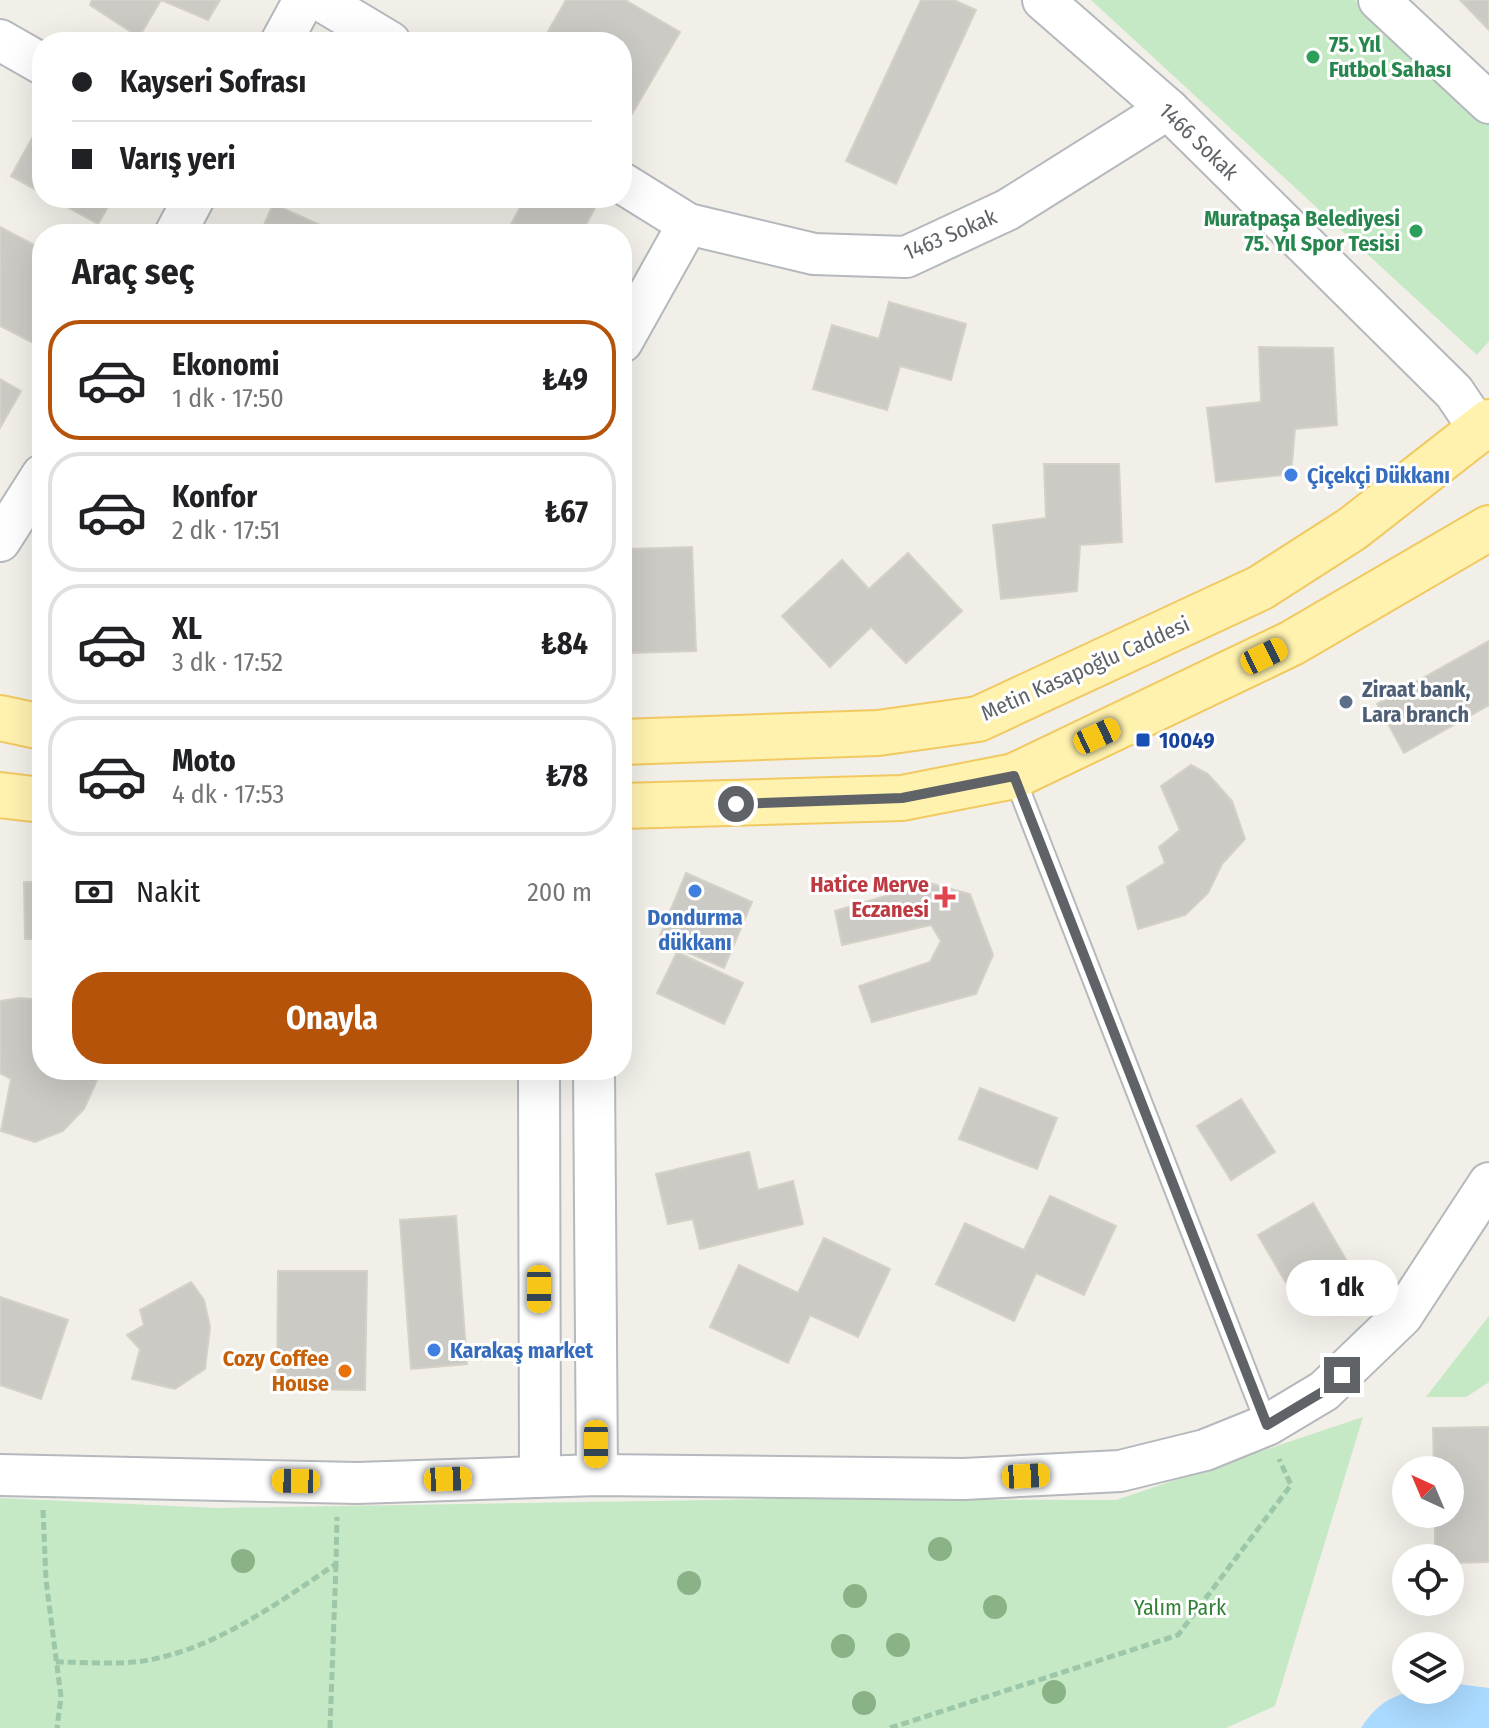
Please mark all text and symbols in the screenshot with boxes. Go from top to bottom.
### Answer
place label: 75. Yıl Futbol Sahası [1329,31,1451,83]
marker: 75. Yıl Futbol Sahası [1304,48,1322,66]
text: Kayseri Sofrası [120,64,306,100]
street label: 1466 Sokak [1153,97,1244,186]
text: Varış yeri [120,141,236,177]
street label: 1463 Sokak [900,202,1001,266]
place label: Muratpaşa Belediyesi 75. Yıl Spor Tesisi [1204,205,1400,257]
marker: Muratpaşa Belediyesi 75. Yıl Spor Tesisi [1407,222,1425,240]
text: Araç seç [72,250,194,294]
icon: car [76,344,148,416]
text: Ekonomi [172,347,280,383]
text: ₺49 [542,362,588,398]
text: 1 dk · 17:50 [172,383,284,414]
place label: Çiçekçi Dükkanı [1307,462,1450,489]
marker: Çiçekçi Dükkanı [1282,466,1300,484]
icon: car [76,476,148,548]
text: Konfor [172,479,257,515]
text: ₺67 [545,494,588,530]
text: 2 dk · 17:51 [172,515,280,546]
icon: car [76,608,148,680]
street label: Metin Kasapoğlu Caddesi [977,610,1194,727]
text: XL [172,611,202,647]
text: ₺84 [541,626,588,662]
car [1237,635,1291,677]
text: 3 dk · 17:52 [172,647,283,678]
place label: Ziraat bank, Lara branch [1362,676,1471,728]
marker: Ziraat bank, Lara branch [1337,693,1355,711]
car [1070,715,1124,757]
place label: 10049 [1159,727,1215,754]
marker: 10049 [1134,731,1152,749]
icon: car [76,740,148,812]
text: Moto [172,743,236,779]
text: ₺78 [546,758,588,794]
text: 4 dk · 17:53 [172,779,284,810]
route start [718,786,754,822]
icon: cash [72,870,116,914]
place label: Hatice Merve Eczanesi [810,871,929,923]
text: Nakit [136,874,200,910]
text: 200 m [527,877,592,908]
marker: Dondurma dükkanı [686,882,704,900]
marker: Hatice Merve Eczanesi [936,888,954,906]
place label: Dondurma dükkanı [647,904,743,956]
button: Onayla [72,972,592,1064]
callout: 1 dk [1286,1259,1398,1315]
car [527,1265,551,1313]
text: 1 dk [1320,1272,1364,1303]
place label: Karakaş market [450,1337,594,1364]
marker: Karakaş market [425,1341,443,1359]
place label: Cozy Coffee House [223,1345,329,1397]
route end [1324,1357,1360,1393]
marker: Cozy Coffee House [336,1362,354,1380]
car [584,1420,608,1468]
north arrow [1392,1456,1464,1528]
map controls [1392,1456,1464,1704]
car [1001,1463,1051,1489]
car [424,1466,472,1492]
car [272,1469,320,1493]
button: locate [1392,1544,1464,1616]
park label: Yalım Park [1134,1594,1227,1621]
button: layers [1392,1632,1464,1704]

